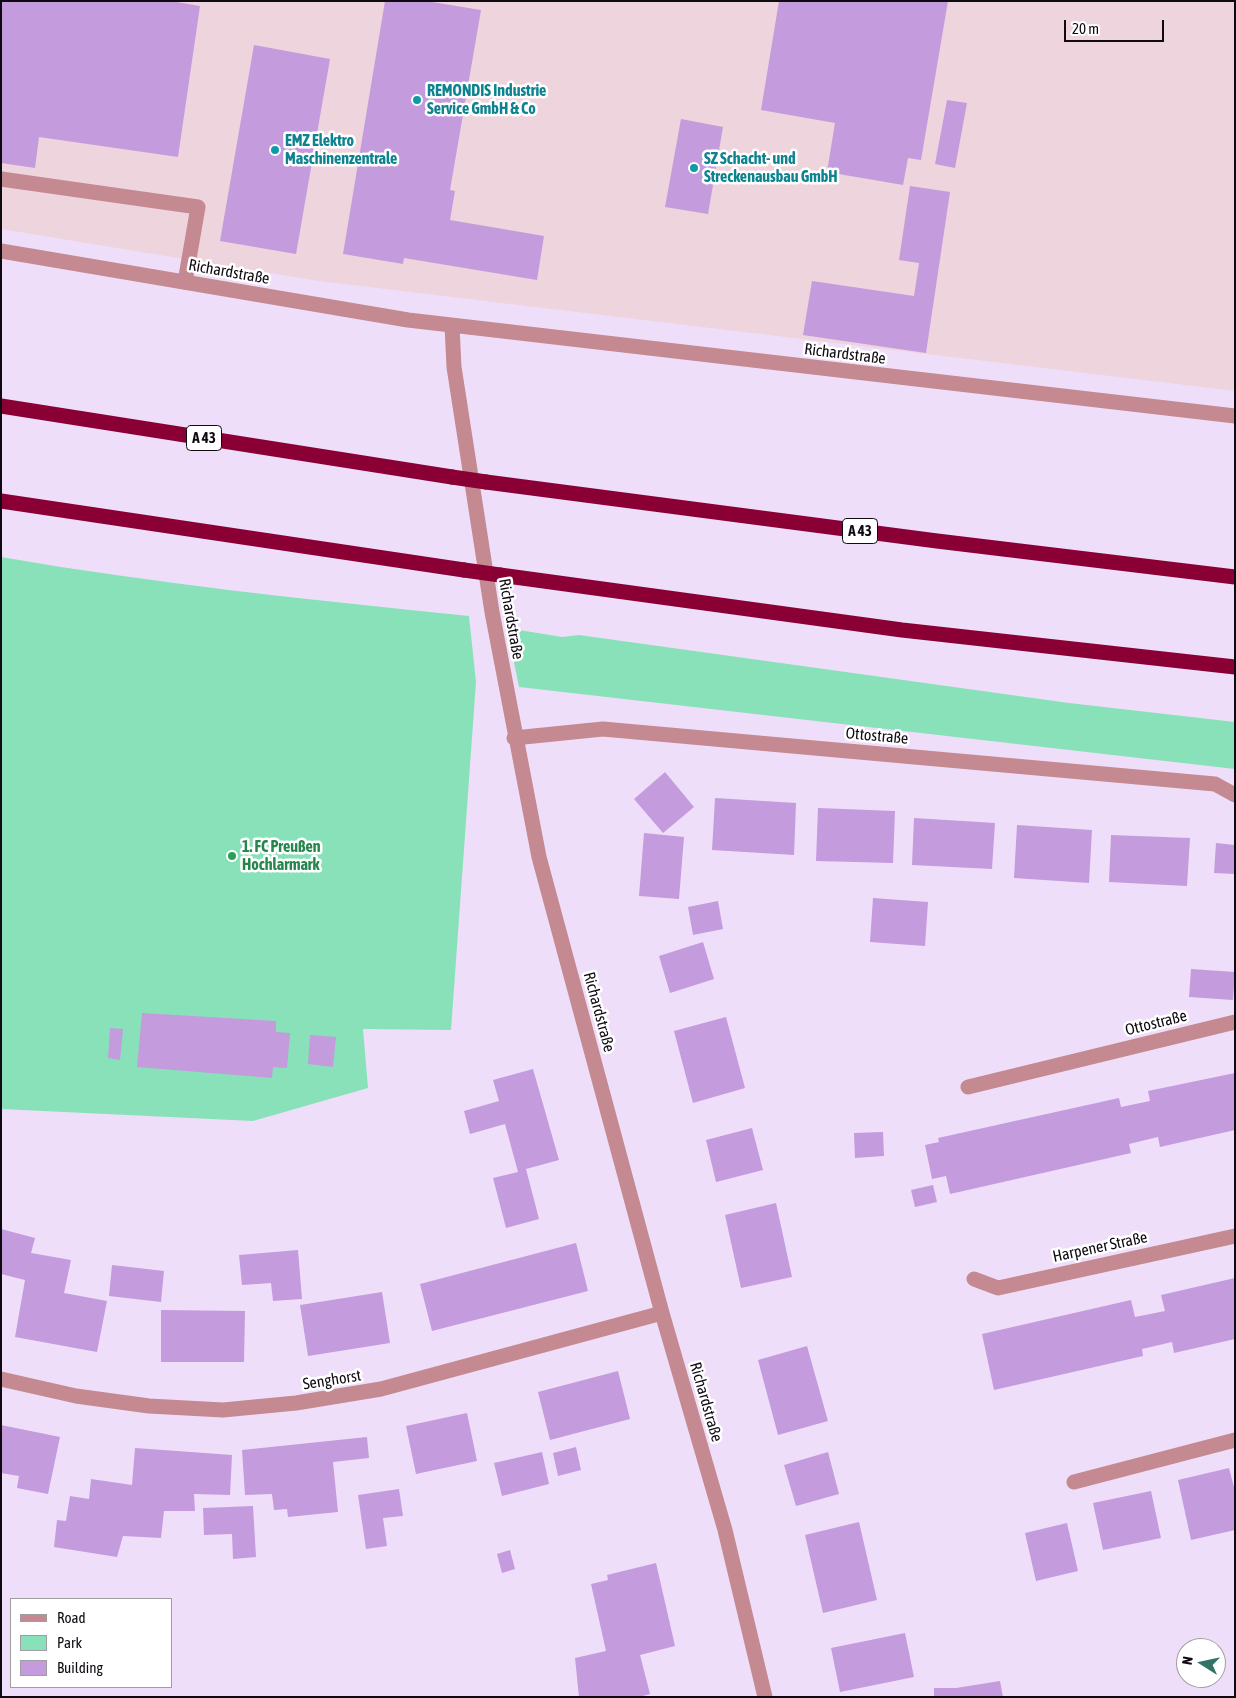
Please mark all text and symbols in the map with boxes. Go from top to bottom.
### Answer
scale bar [1066,10,1166,42]
text: 20 m [1072,20,1099,37]
place label: REMONDIS Industrie Service GmbH & Co [427,81,546,119]
marker: REMONDIS Industrie Service GmbH & Co [411,94,423,106]
place label: EMZ Elektro Maschinenzentrale [285,131,397,169]
marker: EMZ Elektro Maschinenzentrale [269,144,281,156]
place label: SZ Schacht- und Streckenausbau GmbH [704,149,838,187]
marker: SZ Schacht- und Streckenausbau GmbH [688,162,700,174]
street label: Richardstraße [187,255,271,289]
street label: Richardstraße [803,339,887,369]
road number: A 43 [186,426,222,450]
road number: A 43 [842,518,878,544]
street label: Richardstraße [494,577,528,661]
street label: Ottostraße [845,724,909,748]
place label: 1. FC Preußen Hochlarmark [242,837,320,875]
marker: 1. FC Preußen Hochlarmark [226,850,238,862]
street label: Richardstraße [579,970,619,1054]
street label: Ottostraße [1123,1006,1189,1040]
street label: Harpener Straße [1051,1228,1149,1266]
street label: Richardstraße [685,1360,727,1444]
street label: Senghorst [301,1366,363,1394]
legend [10,1598,172,1688]
text: Road [57,1609,86,1626]
text: Park [57,1634,82,1651]
north arrow [1176,1638,1226,1688]
text: N [1179,1655,1196,1666]
text: Building [57,1659,103,1676]

